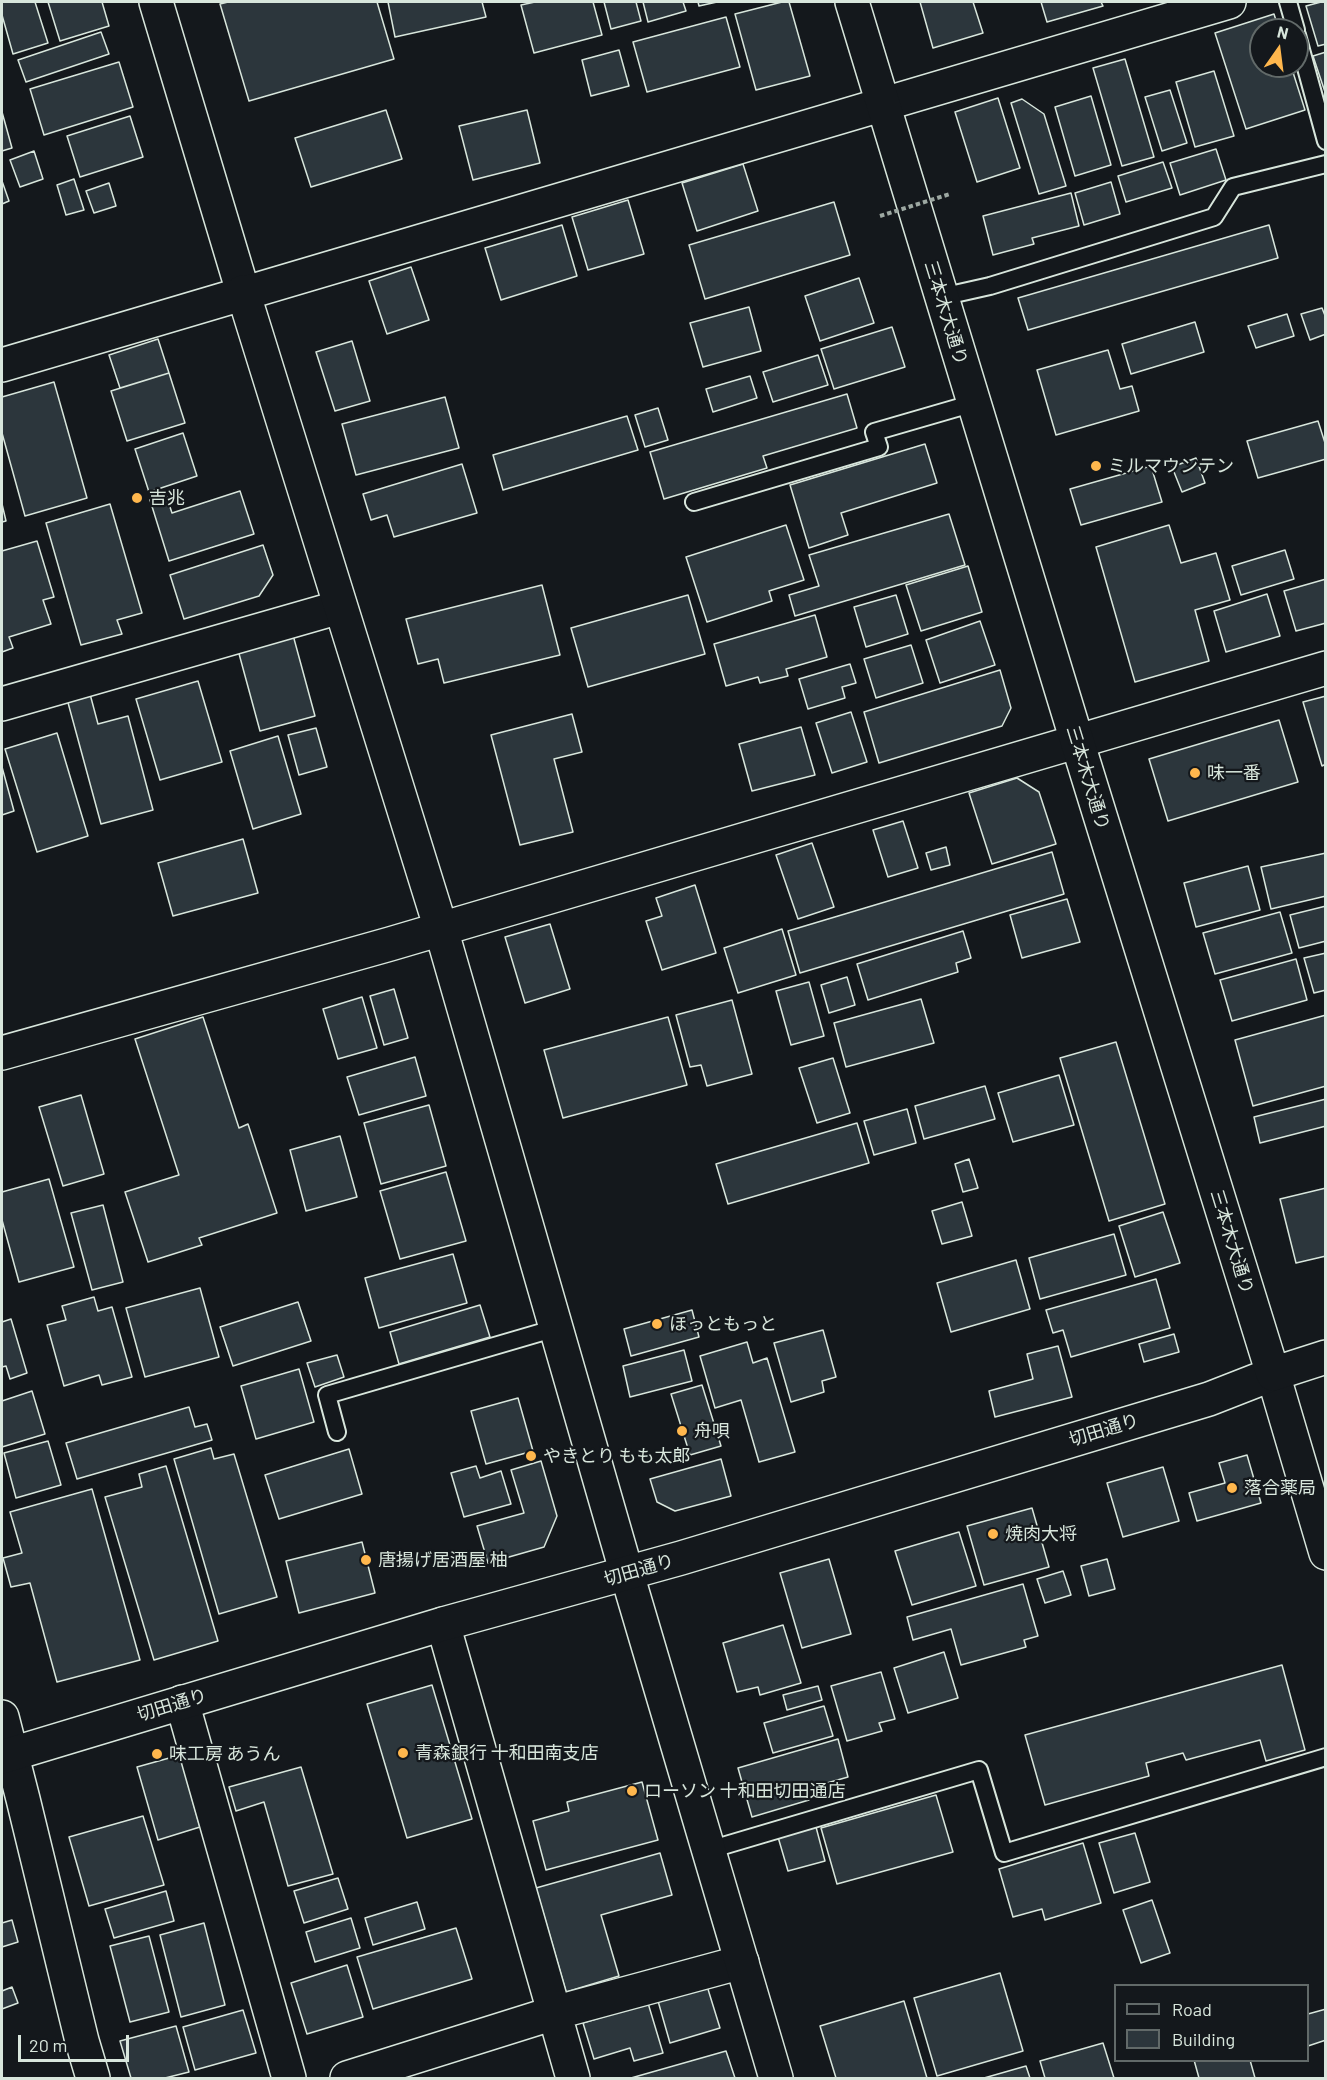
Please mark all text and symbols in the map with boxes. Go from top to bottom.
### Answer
north arrow [1249,18,1309,78]
text: N [1276,21,1290,42]
street label: 三本木大通り [920,258,972,368]
place label: ミルマウンテン [1108,455,1234,477]
marker: ミルマウンテン [1089,459,1103,473]
place label: 吉兆 [149,487,185,509]
marker: 吉兆 [130,491,144,505]
street label: 三本木大通り [1062,723,1114,833]
place label: 味一番 [1207,762,1261,784]
marker: 味一番 [1188,766,1202,780]
street label: 三本木大通り [1206,1187,1258,1297]
place label: ほっともっと [669,1313,777,1335]
marker: ほっともっと [650,1317,664,1331]
street label: 切田通り [1066,1409,1142,1451]
place label: 舟唄 [694,1420,730,1442]
marker: 舟唄 [675,1424,689,1438]
place label: やきとり もも太郎 [543,1445,691,1467]
marker: やきとり もも太郎 [524,1449,538,1463]
place label: 落合薬局 [1244,1477,1316,1499]
marker: 落合薬局 [1225,1481,1239,1495]
place label: 焼肉大将 [1005,1523,1077,1545]
marker: 焼肉大将 [986,1527,1000,1541]
place label: 唐揚げ居酒屋 柚 [378,1549,508,1571]
street label: 切田通り [601,1550,677,1590]
marker: 唐揚げ居酒屋 柚 [359,1553,373,1567]
street label: 切田通り [134,1684,210,1726]
place label: 青森銀行 十和田南支店 [415,1742,599,1764]
place label: 味工房 あうん [169,1743,281,1765]
marker: 青森銀行 十和田南支店 [396,1746,410,1760]
marker: 味工房 あうん [150,1747,164,1761]
place label: ローソン 十和田切田通店 [644,1780,846,1802]
marker: ローソン 十和田切田通店 [625,1784,639,1798]
legend [1114,1984,1309,2062]
text: Road [1172,1998,1212,2020]
scale bar [21,2023,132,2061]
text: Building [1172,2028,1235,2050]
text: 20 m [29,2034,67,2056]

